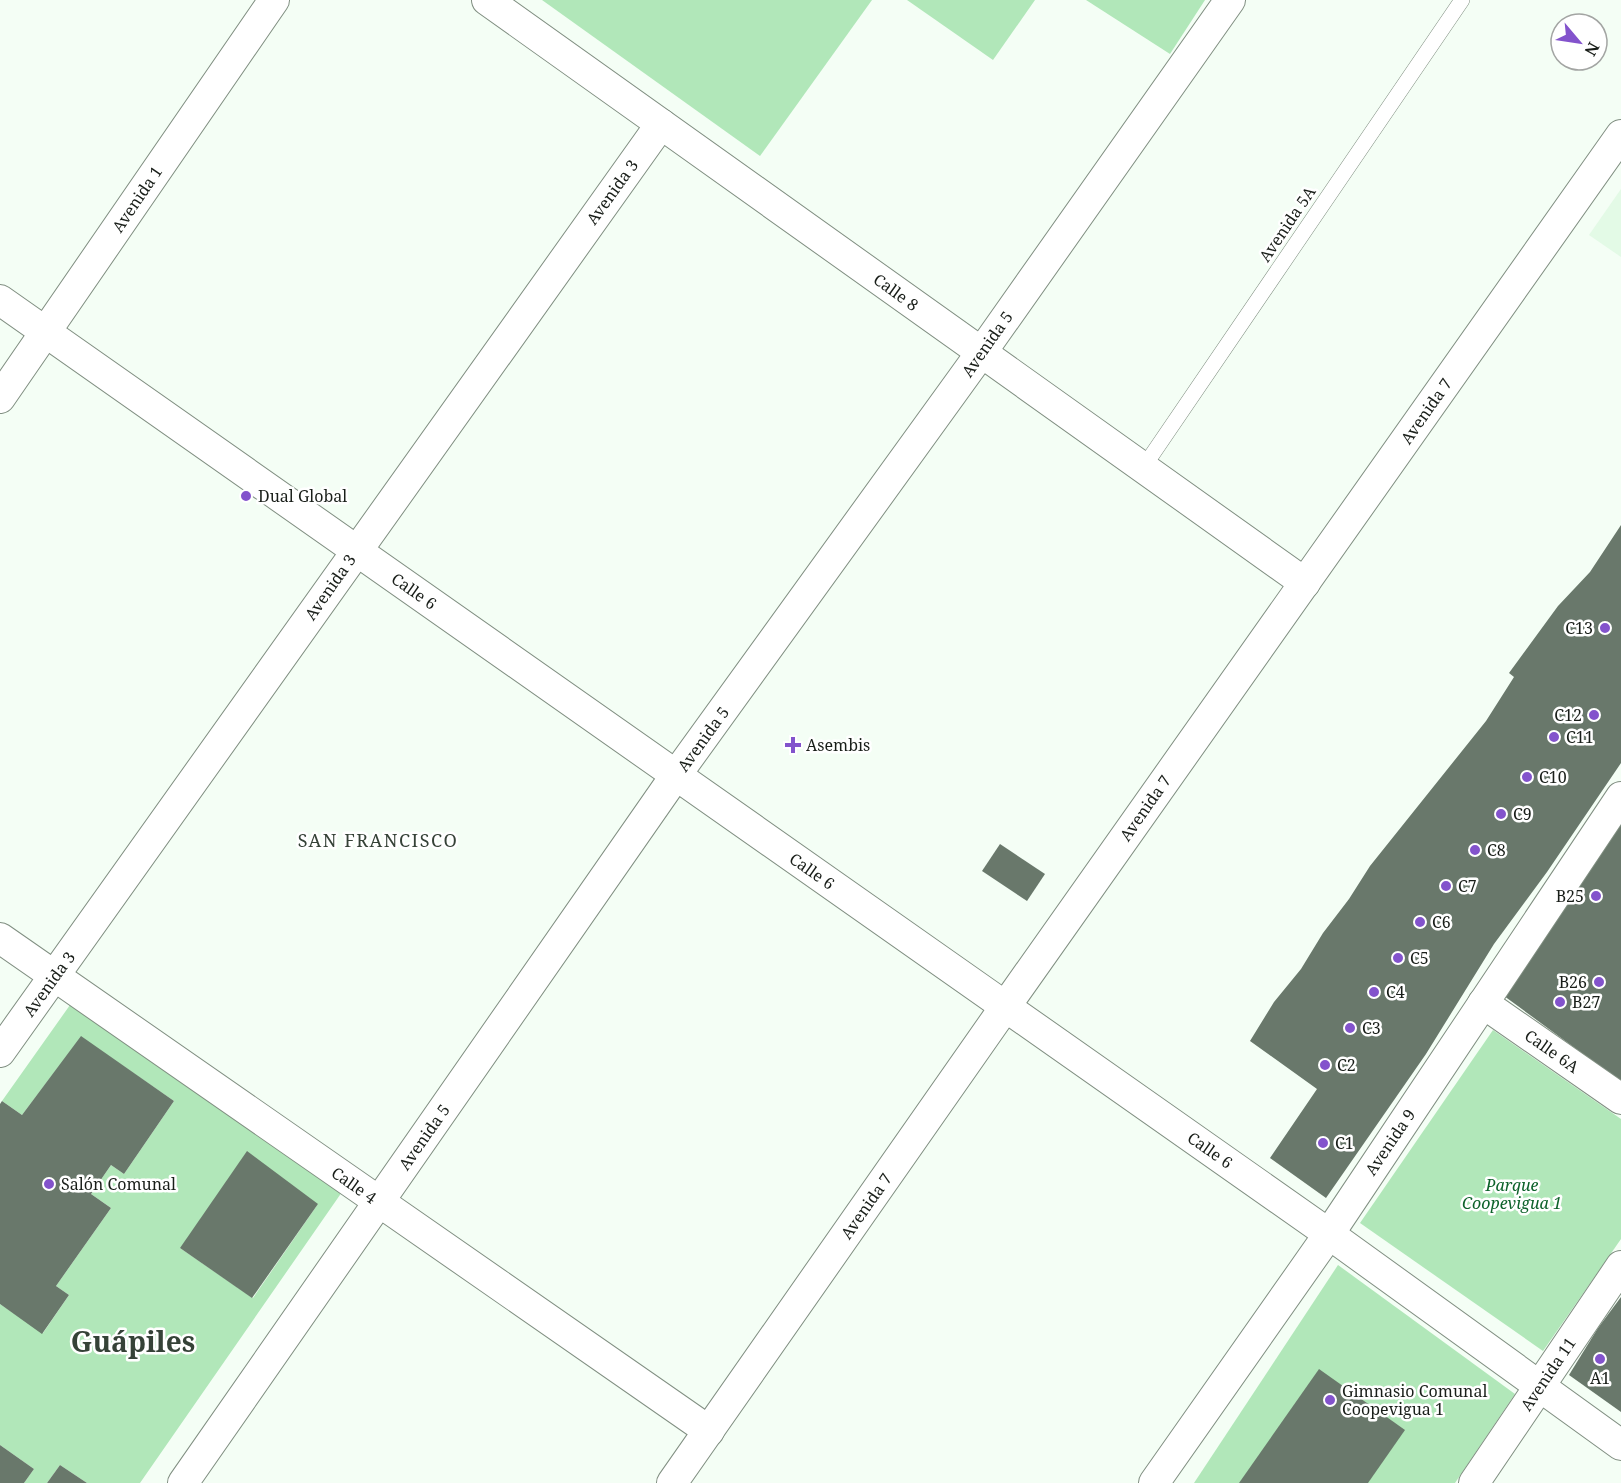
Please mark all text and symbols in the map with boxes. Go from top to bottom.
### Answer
north arrow [1549,12,1609,72]
text: N [1579,38,1605,60]
street label: Avenida 3 [581,155,643,229]
street label: Avenida 1 [107,162,167,236]
street label: Avenida 5A [1254,181,1321,266]
street label: Calle 8 [869,268,923,316]
street label: Avenida 5 [956,307,1018,381]
street label: Avenida 7 [1395,374,1457,448]
place label: Dual Global [258,485,347,507]
marker: Dual Global [239,489,253,503]
street label: Avenida 3 [299,550,361,624]
street label: Calle 6 [387,568,441,614]
place label: C13 [1565,617,1593,639]
marker: C13 [1598,621,1612,635]
street label: Avenida 5 [672,702,734,776]
place label: C12 [1554,704,1582,726]
marker: C12 [1587,708,1601,722]
place label: C11 [1566,726,1594,748]
marker: C11 [1547,730,1561,744]
place label: Asembis [806,734,870,756]
marker: Asembis [784,736,802,754]
place label: C10 [1539,766,1567,788]
marker: C10 [1520,770,1534,784]
street label: Avenida 7 [1114,771,1176,845]
place label: C9 [1513,803,1532,825]
marker: C9 [1494,807,1508,821]
district label: SAN FRANCISCO [298,828,458,852]
place label: C8 [1487,839,1506,861]
marker: C8 [1468,843,1482,857]
street label: Calle 6 [785,848,839,894]
place label: C7 [1458,875,1477,897]
marker: C7 [1439,879,1453,893]
place label: B25 [1556,885,1584,907]
marker: B25 [1589,889,1603,903]
place label: C6 [1432,911,1451,933]
marker: C6 [1413,915,1427,929]
street label: Avenida 3 [18,947,80,1021]
place label: C5 [1410,947,1429,969]
marker: C5 [1391,951,1405,965]
place label: B26 [1559,971,1587,993]
marker: B26 [1592,975,1606,989]
place label: C4 [1386,981,1405,1003]
marker: C4 [1367,985,1381,999]
place label: B27 [1572,991,1600,1013]
marker: B27 [1553,995,1567,1009]
place label: C3 [1362,1017,1381,1039]
marker: C3 [1343,1021,1357,1035]
street label: Calle 6A [1520,1024,1584,1078]
place label: C2 [1337,1054,1356,1076]
marker: C2 [1318,1058,1332,1072]
street label: Avenida 5 [393,1100,455,1174]
street label: Avenida 9 [1360,1105,1420,1179]
street label: Calle 6 [1183,1127,1237,1173]
place label: C1 [1335,1132,1354,1154]
marker: C1 [1316,1136,1330,1150]
street label: Calle 4 [327,1162,381,1208]
street label: Avenida 7 [835,1169,897,1243]
place label: Salón Comunal [61,1173,176,1195]
park label: Parque Coopevigua 1 [1462,1174,1562,1214]
marker: Salón Comunal [42,1177,56,1191]
district label: Guápiles [71,1322,195,1360]
street label: Avenida 11 [1515,1333,1581,1415]
marker: A1 [1593,1352,1607,1366]
place label: A1 [1590,1367,1610,1389]
place label: Gimnasio Comunal Coopevigua 1 [1342,1380,1487,1420]
marker: Gimnasio Comunal Coopevigua 1 [1323,1393,1337,1407]

